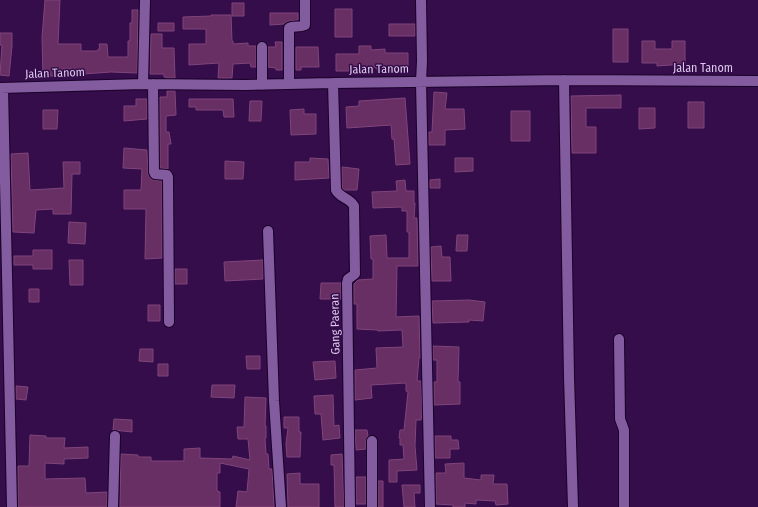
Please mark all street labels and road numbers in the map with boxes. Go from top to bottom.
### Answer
street label: Jalan Tanom [349,61,409,77]
street label: Jalan Tanom [673,61,733,75]
street label: Jalan Tanom [25,65,85,81]
street label: Gang Paeran [327,293,343,355]

